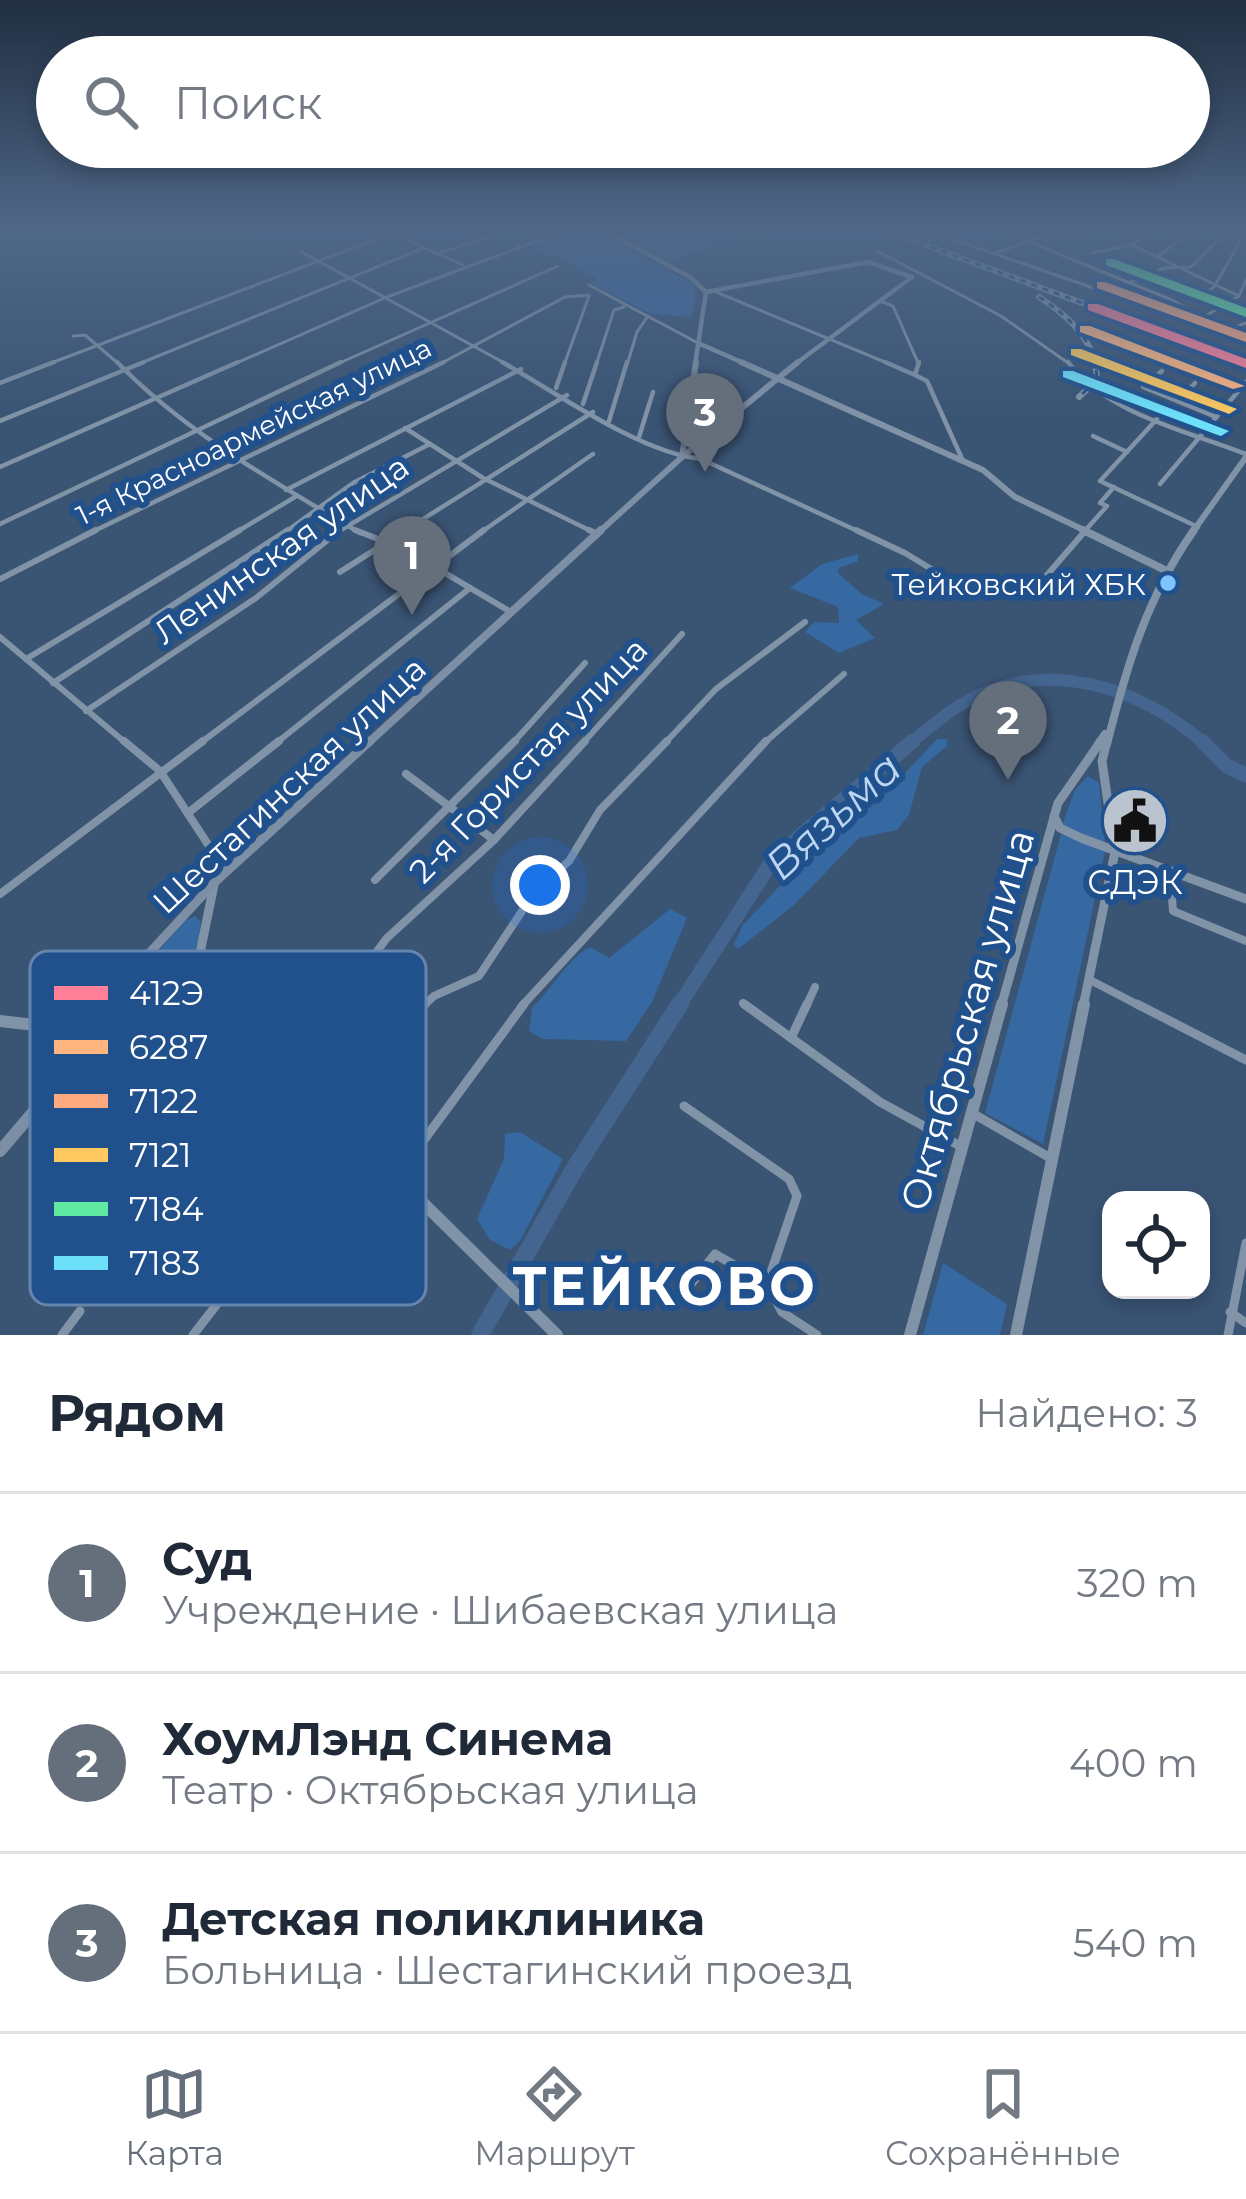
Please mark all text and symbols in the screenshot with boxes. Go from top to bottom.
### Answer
search box [36,36,1210,168]
icon: search [78,69,144,135]
text: Поиск [174,75,322,130]
street label: 1-я Красноармейская улица [71,331,437,532]
pin: 3 [666,373,744,472]
street label: Ленинская улица [146,446,416,652]
pin: 1 [373,516,451,615]
place label: Тейковский ХБК [891,566,1146,603]
marker: Тейковский ХБК [1157,572,1179,594]
street label: 2-я Гористая улица [401,629,655,891]
street label: Шестагинская улица [144,648,434,922]
pin: 2 [969,681,1047,780]
water label: Вязьма [754,742,912,890]
public building icon: СДЭК [1100,786,1170,856]
street label: Октябрьская улица [890,824,1044,1216]
your location [510,855,570,915]
place label: СДЭК [1087,862,1183,902]
legend [30,951,426,1305]
text: 412Э [129,973,204,1013]
text: 6287 [129,1027,208,1067]
text: 7122 [129,1081,198,1121]
text: 7121 [129,1135,191,1175]
text: 7184 [129,1189,204,1229]
map controls [1102,1191,1210,1299]
button: locate [1102,1191,1210,1299]
text: 7183 [129,1243,200,1283]
district label: ТЕЙКОВО [512,1253,818,1319]
text: Рядом [48,1382,226,1444]
text: Найдено: 3 [975,1389,1198,1437]
text: Суд [162,1531,252,1586]
text: 1 [79,1559,95,1607]
text: 320 m [1077,1559,1198,1607]
text: Учреждение · Шибаевская улица [162,1586,838,1634]
text: ХоумЛэнд Синема [162,1711,613,1766]
text: 2 [75,1739,99,1787]
text: 400 m [1069,1739,1198,1787]
text: Театр · Октябрьская улица [162,1766,699,1814]
text: Детская поликлиника [162,1891,705,1946]
text: 3 [75,1919,99,1967]
text: 540 m [1073,1919,1198,1967]
text: Больница · Шестагинский проезд [162,1946,852,1994]
tab: Карта [125,2061,224,2173]
tab: Маршрут [474,2061,635,2173]
tab: Сохранённые [885,2061,1121,2173]

